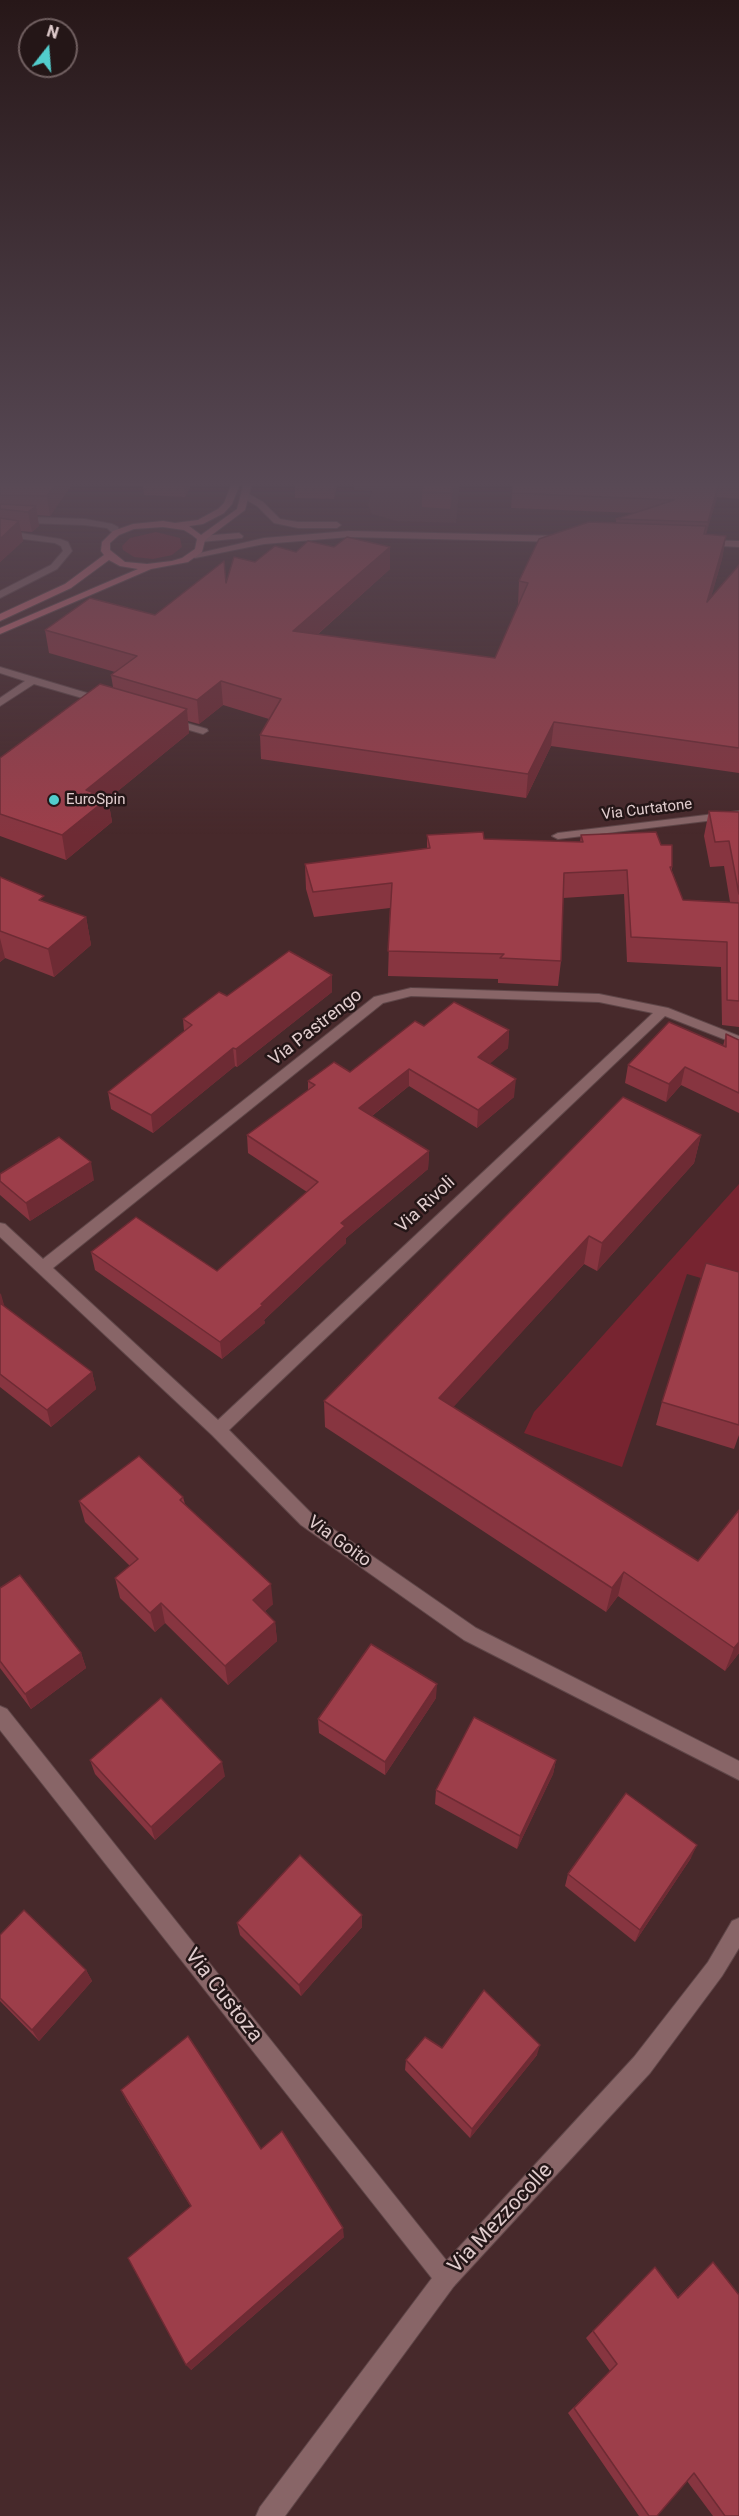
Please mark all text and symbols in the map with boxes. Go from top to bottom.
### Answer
north arrow [18,18,78,78]
text: N [45,21,61,43]
place label: EuroSpin [66,791,125,809]
marker: EuroSpin [47,793,61,807]
street label: Via Curtatone [601,796,693,824]
street label: Via Pastrengo [265,985,367,1071]
street label: Via Rivoli [392,1172,460,1238]
street label: Via Goito [303,1512,375,1572]
street label: Via Custoza [179,1944,267,2048]
street label: Via Mezzocolle [444,2159,558,2279]

